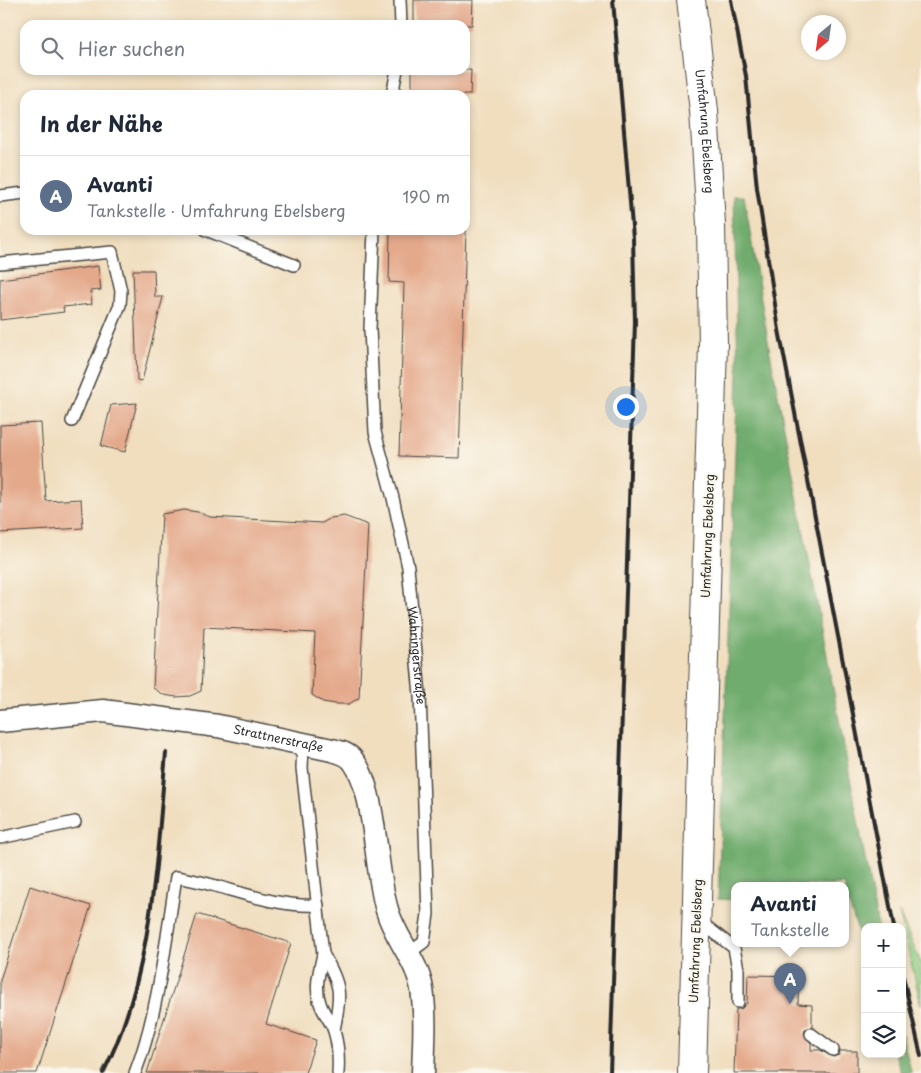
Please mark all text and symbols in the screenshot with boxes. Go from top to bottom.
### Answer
north arrow [801,15,846,60]
search box [20,20,470,75]
icon: search [38,34,66,62]
text: Hier suchen [78,34,185,62]
street label: Umfahrung Ebelsberg [691,68,719,194]
text: In der Nähe [40,107,162,139]
text: Avanti [87,170,153,198]
text: A [50,184,62,208]
text: 190 m [402,184,450,208]
text: Tankstelle · Umfahrung Ebelsberg [87,198,345,222]
your location [613,394,639,420]
street label: Umfahrung Ebelsberg [696,473,718,598]
street label: Wahringerstraße [404,605,430,705]
street label: Strattnerstraße [232,719,325,756]
street label: Umfahrung Ebelsberg [684,878,706,1003]
popup [731,882,849,947]
text: Avanti [751,889,817,917]
text: Tankstelle [751,917,829,941]
map controls [861,923,906,1058]
button: + [861,923,906,968]
pin: A [774,963,806,1004]
button: − [861,968,906,1013]
button: layers [861,1013,906,1058]

